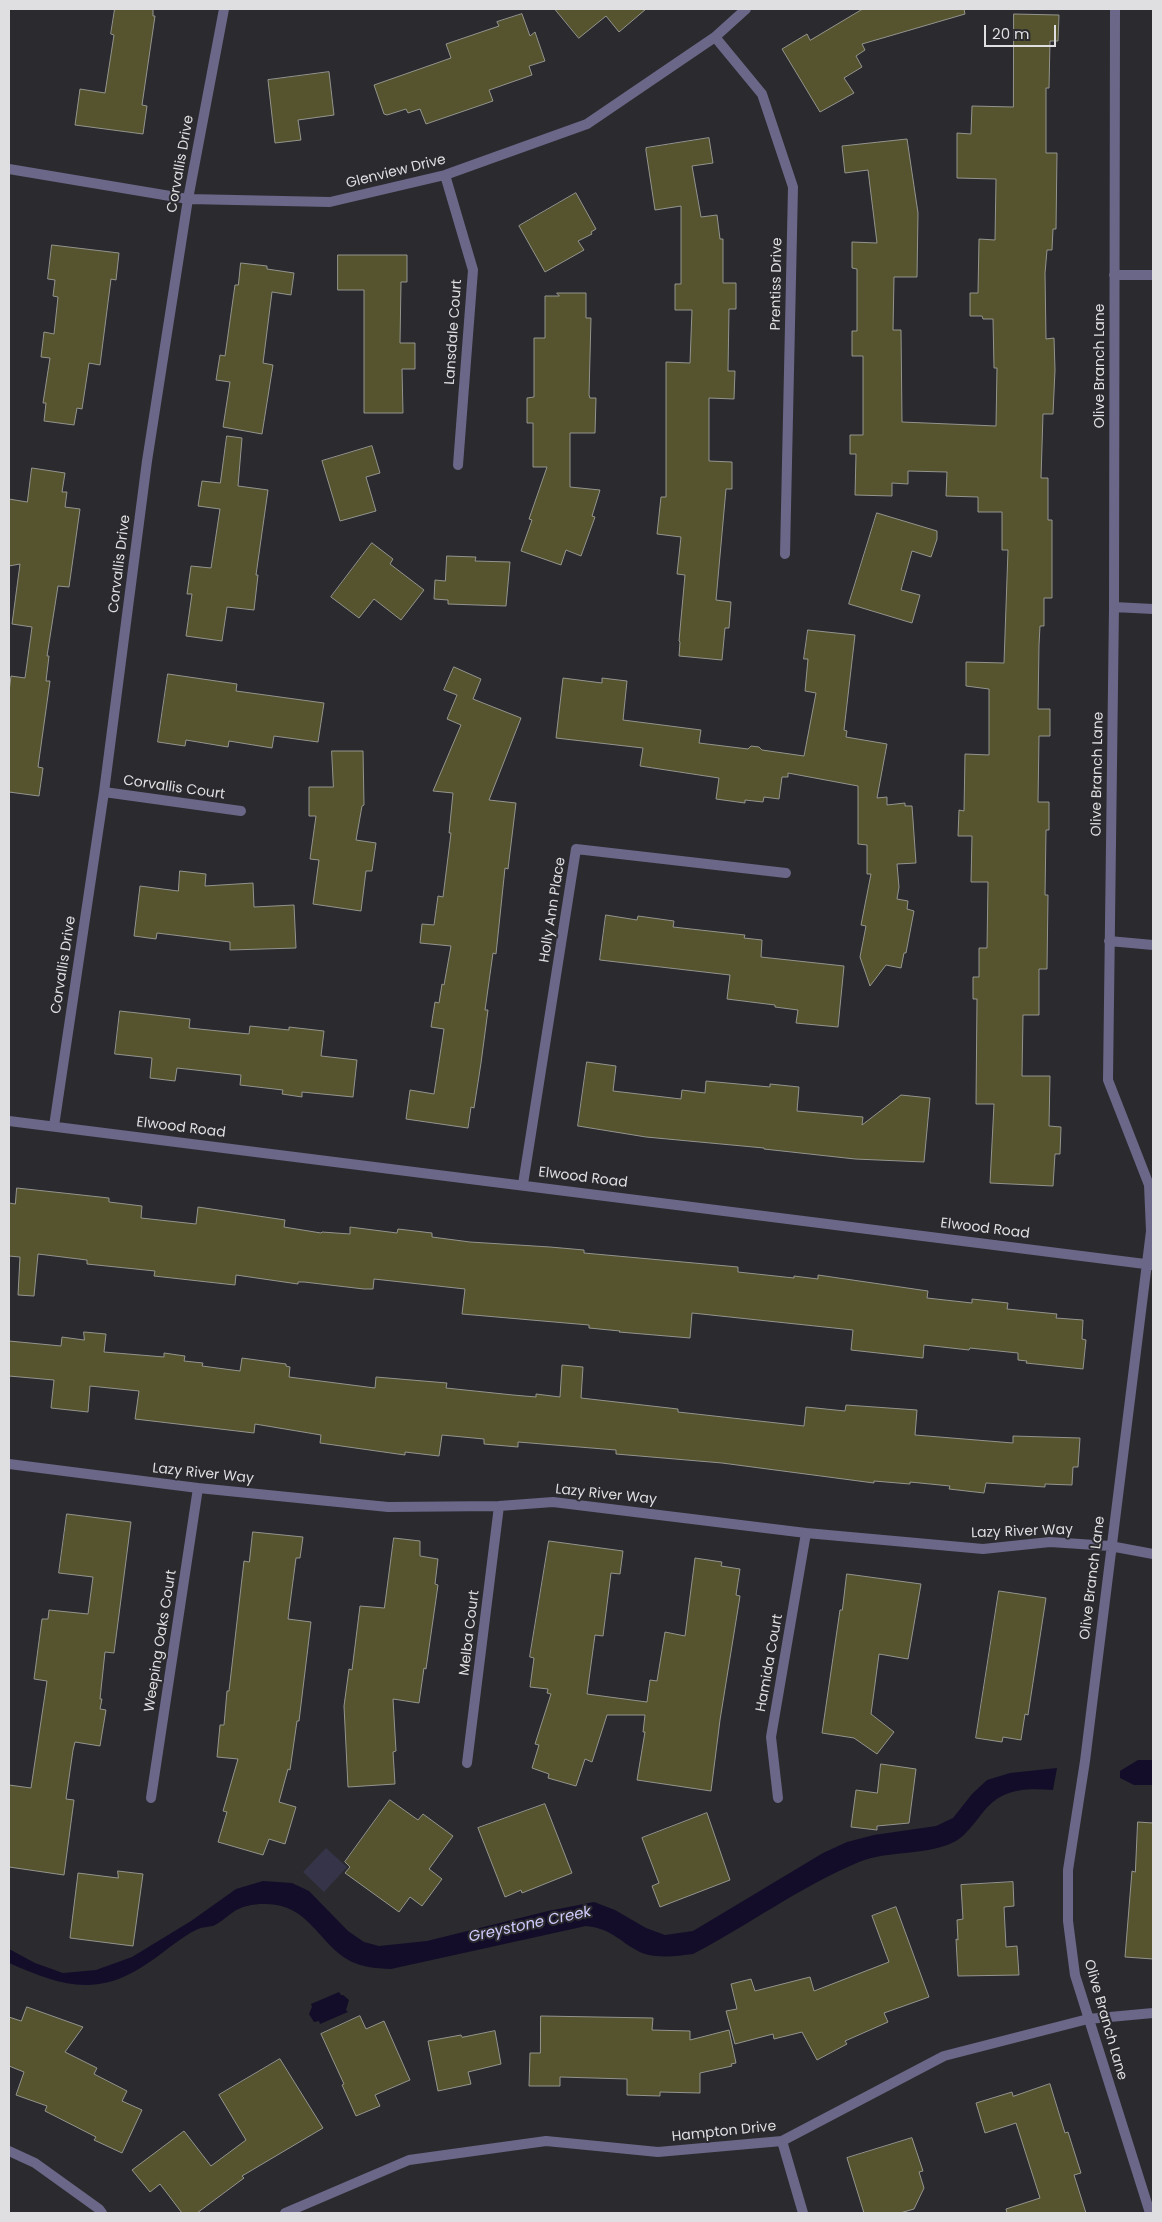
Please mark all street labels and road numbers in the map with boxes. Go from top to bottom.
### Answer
street label: Corvallis Drive [164,114,198,214]
street label: Glenview Drive [344,151,448,193]
street label: Prentiss Drive [768,237,786,331]
street label: Lansdale Court [442,279,466,385]
street label: Olive Branch Lane [1092,304,1108,428]
street label: Corvallis Drive [106,514,134,614]
street label: Olive Branch Lane [1089,711,1107,837]
street label: Corvallis Court [122,773,226,803]
street label: Holly Ann Place [536,856,570,964]
street label: Corvallis Drive [48,915,80,1015]
street label: Elwood Road [135,1114,227,1142]
street label: Elwood Road [537,1164,629,1192]
street label: Elwood Road [939,1215,1031,1243]
street label: Lazy River Way [151,1460,255,1488]
street label: Lazy River Way [554,1481,658,1509]
street label: Olive Branch Lane [1077,1515,1109,1641]
street label: Lazy River Way [971,1522,1073,1542]
street label: Weeping Oaks Court [141,1569,181,1713]
street label: Melba Court [456,1589,484,1677]
street label: Hamida Court [753,1613,787,1713]
street label: Olive Branch Lane [1080,1958,1130,2082]
street label: Hampton Drive [671,2118,777,2146]

